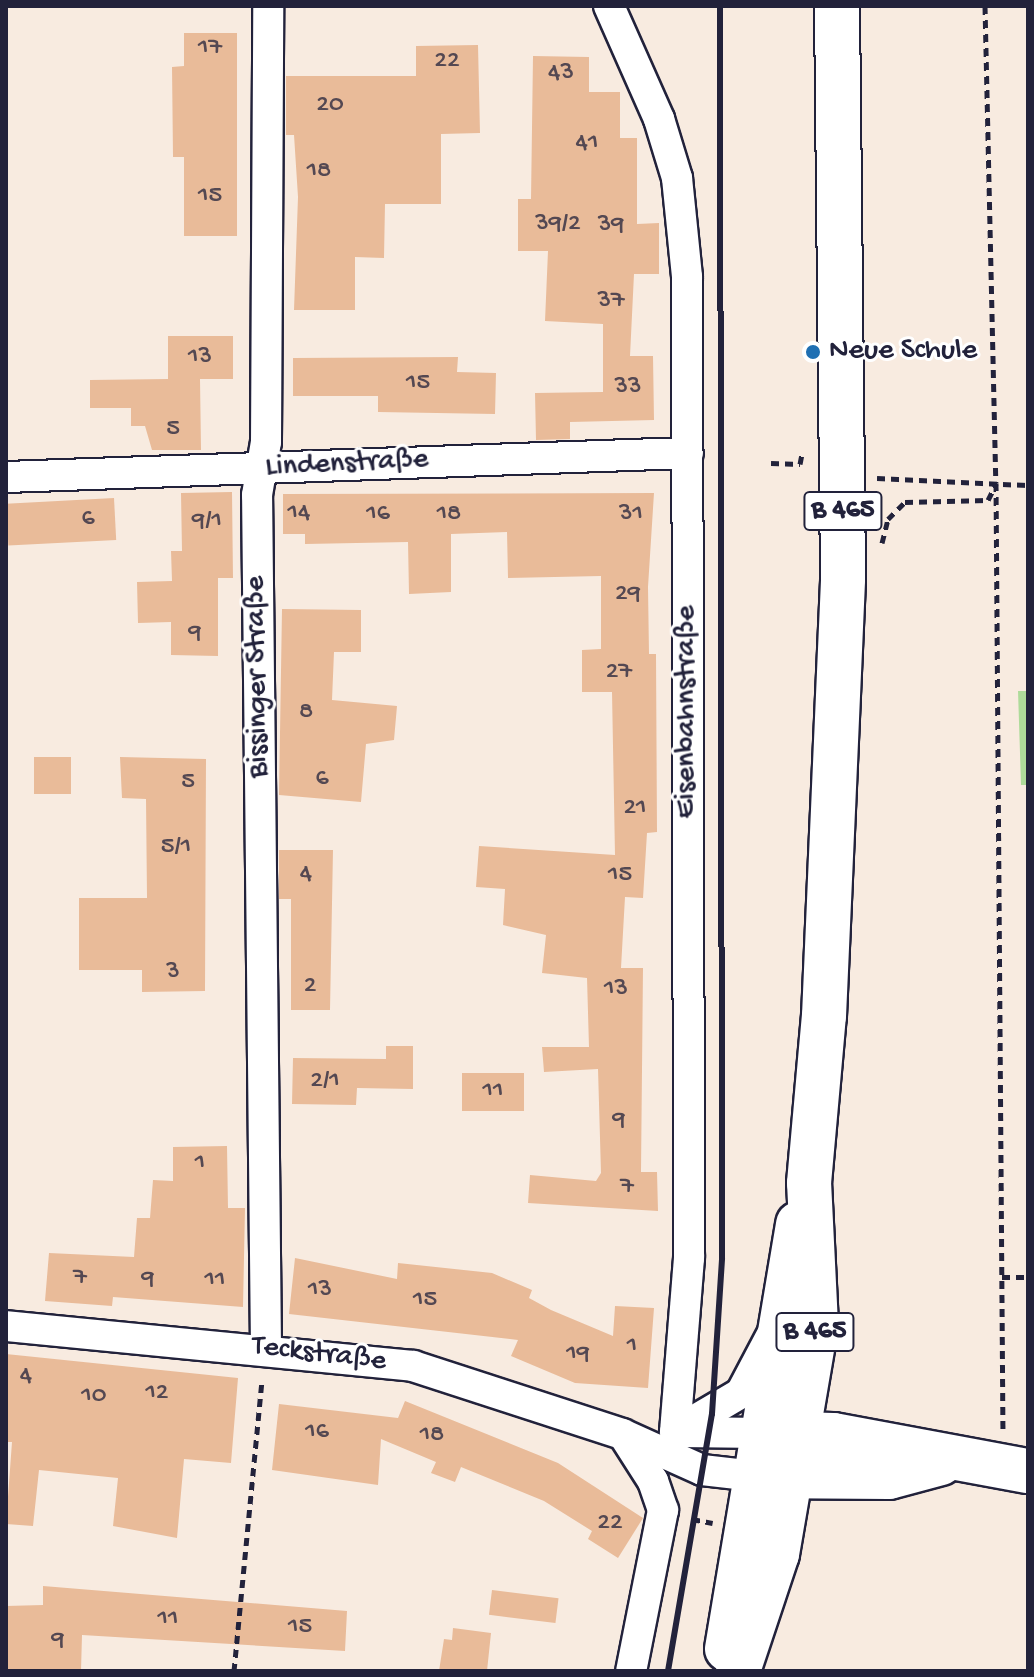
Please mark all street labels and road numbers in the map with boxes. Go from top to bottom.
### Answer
street label: Lindenstraße [264,443,430,487]
road number: B 465 [803,487,883,535]
street label: Bissinger Straße [239,576,279,778]
street label: Eisenbahnstraße [670,605,706,819]
road number: B 465 [775,1308,855,1356]
street label: Teckstraße [250,1329,388,1381]

